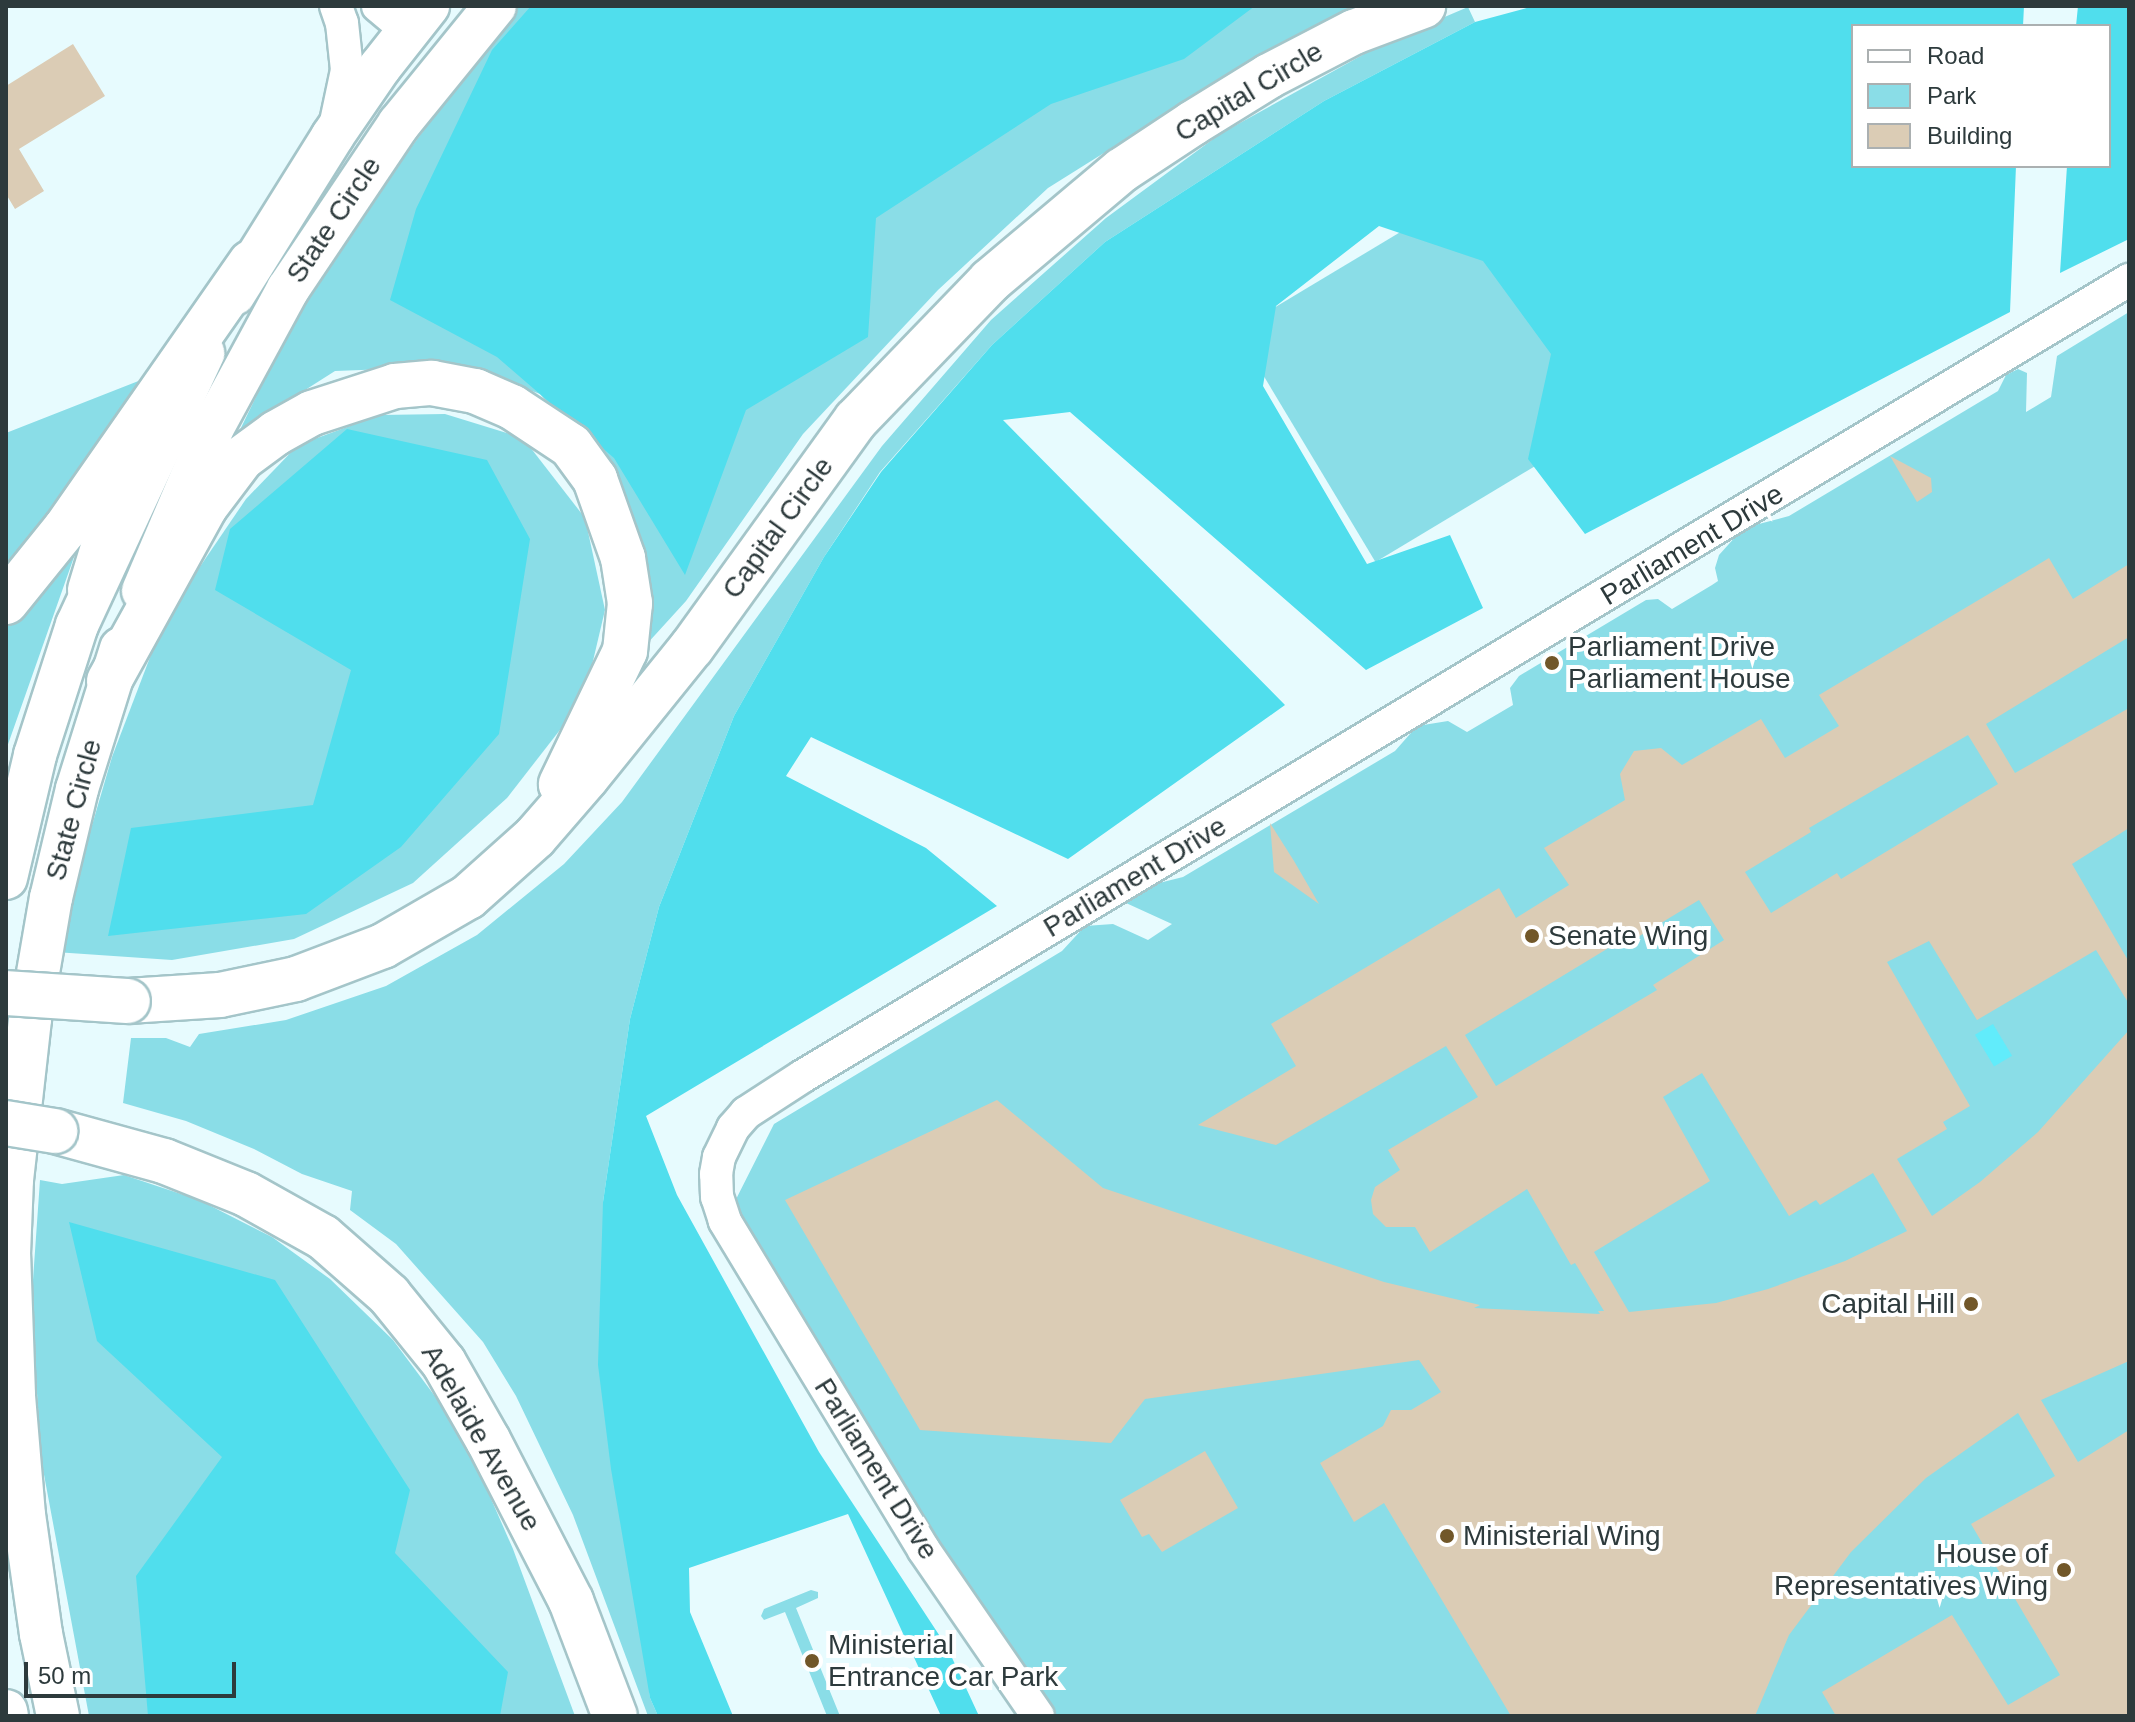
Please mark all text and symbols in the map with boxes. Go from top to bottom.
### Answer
legend [1851,24,2111,168]
street label: Capital Circle [1169,35,1329,149]
text: Road [1927,42,1984,69]
text: Park [1927,82,1976,109]
text: Building [1927,122,2012,149]
street label: State Circle [280,151,388,289]
street label: Capital Circle [715,451,841,605]
street label: Parliament Drive [1595,477,1789,613]
place label: Parliament Drive Parliament House [1568,630,1791,696]
marker: Parliament Drive Parliament House [1543,654,1561,672]
street label: State Circle [39,736,109,884]
street label: Parliament Drive [1038,809,1232,945]
place label: Senate Wing [1548,919,1708,953]
marker: Senate Wing [1523,927,1541,945]
place label: Capital Hill [1821,1287,1955,1321]
marker: Capital Hill [1962,1295,1980,1313]
street label: Adelaide Avenue [414,1338,548,1538]
street label: Parliament Drive [807,1372,945,1566]
place label: Ministerial Wing [1463,1519,1661,1553]
marker: Ministerial Wing [1438,1527,1456,1545]
place label: House of Representatives Wing [1774,1537,2048,1603]
marker: House of Representatives Wing [2055,1561,2073,1579]
place label: Ministerial Entrance Car Park [828,1628,1058,1694]
scale bar [28,1646,240,1696]
marker: Ministerial Entrance Car Park [803,1652,821,1670]
text: 50 m [38,1662,91,1689]

